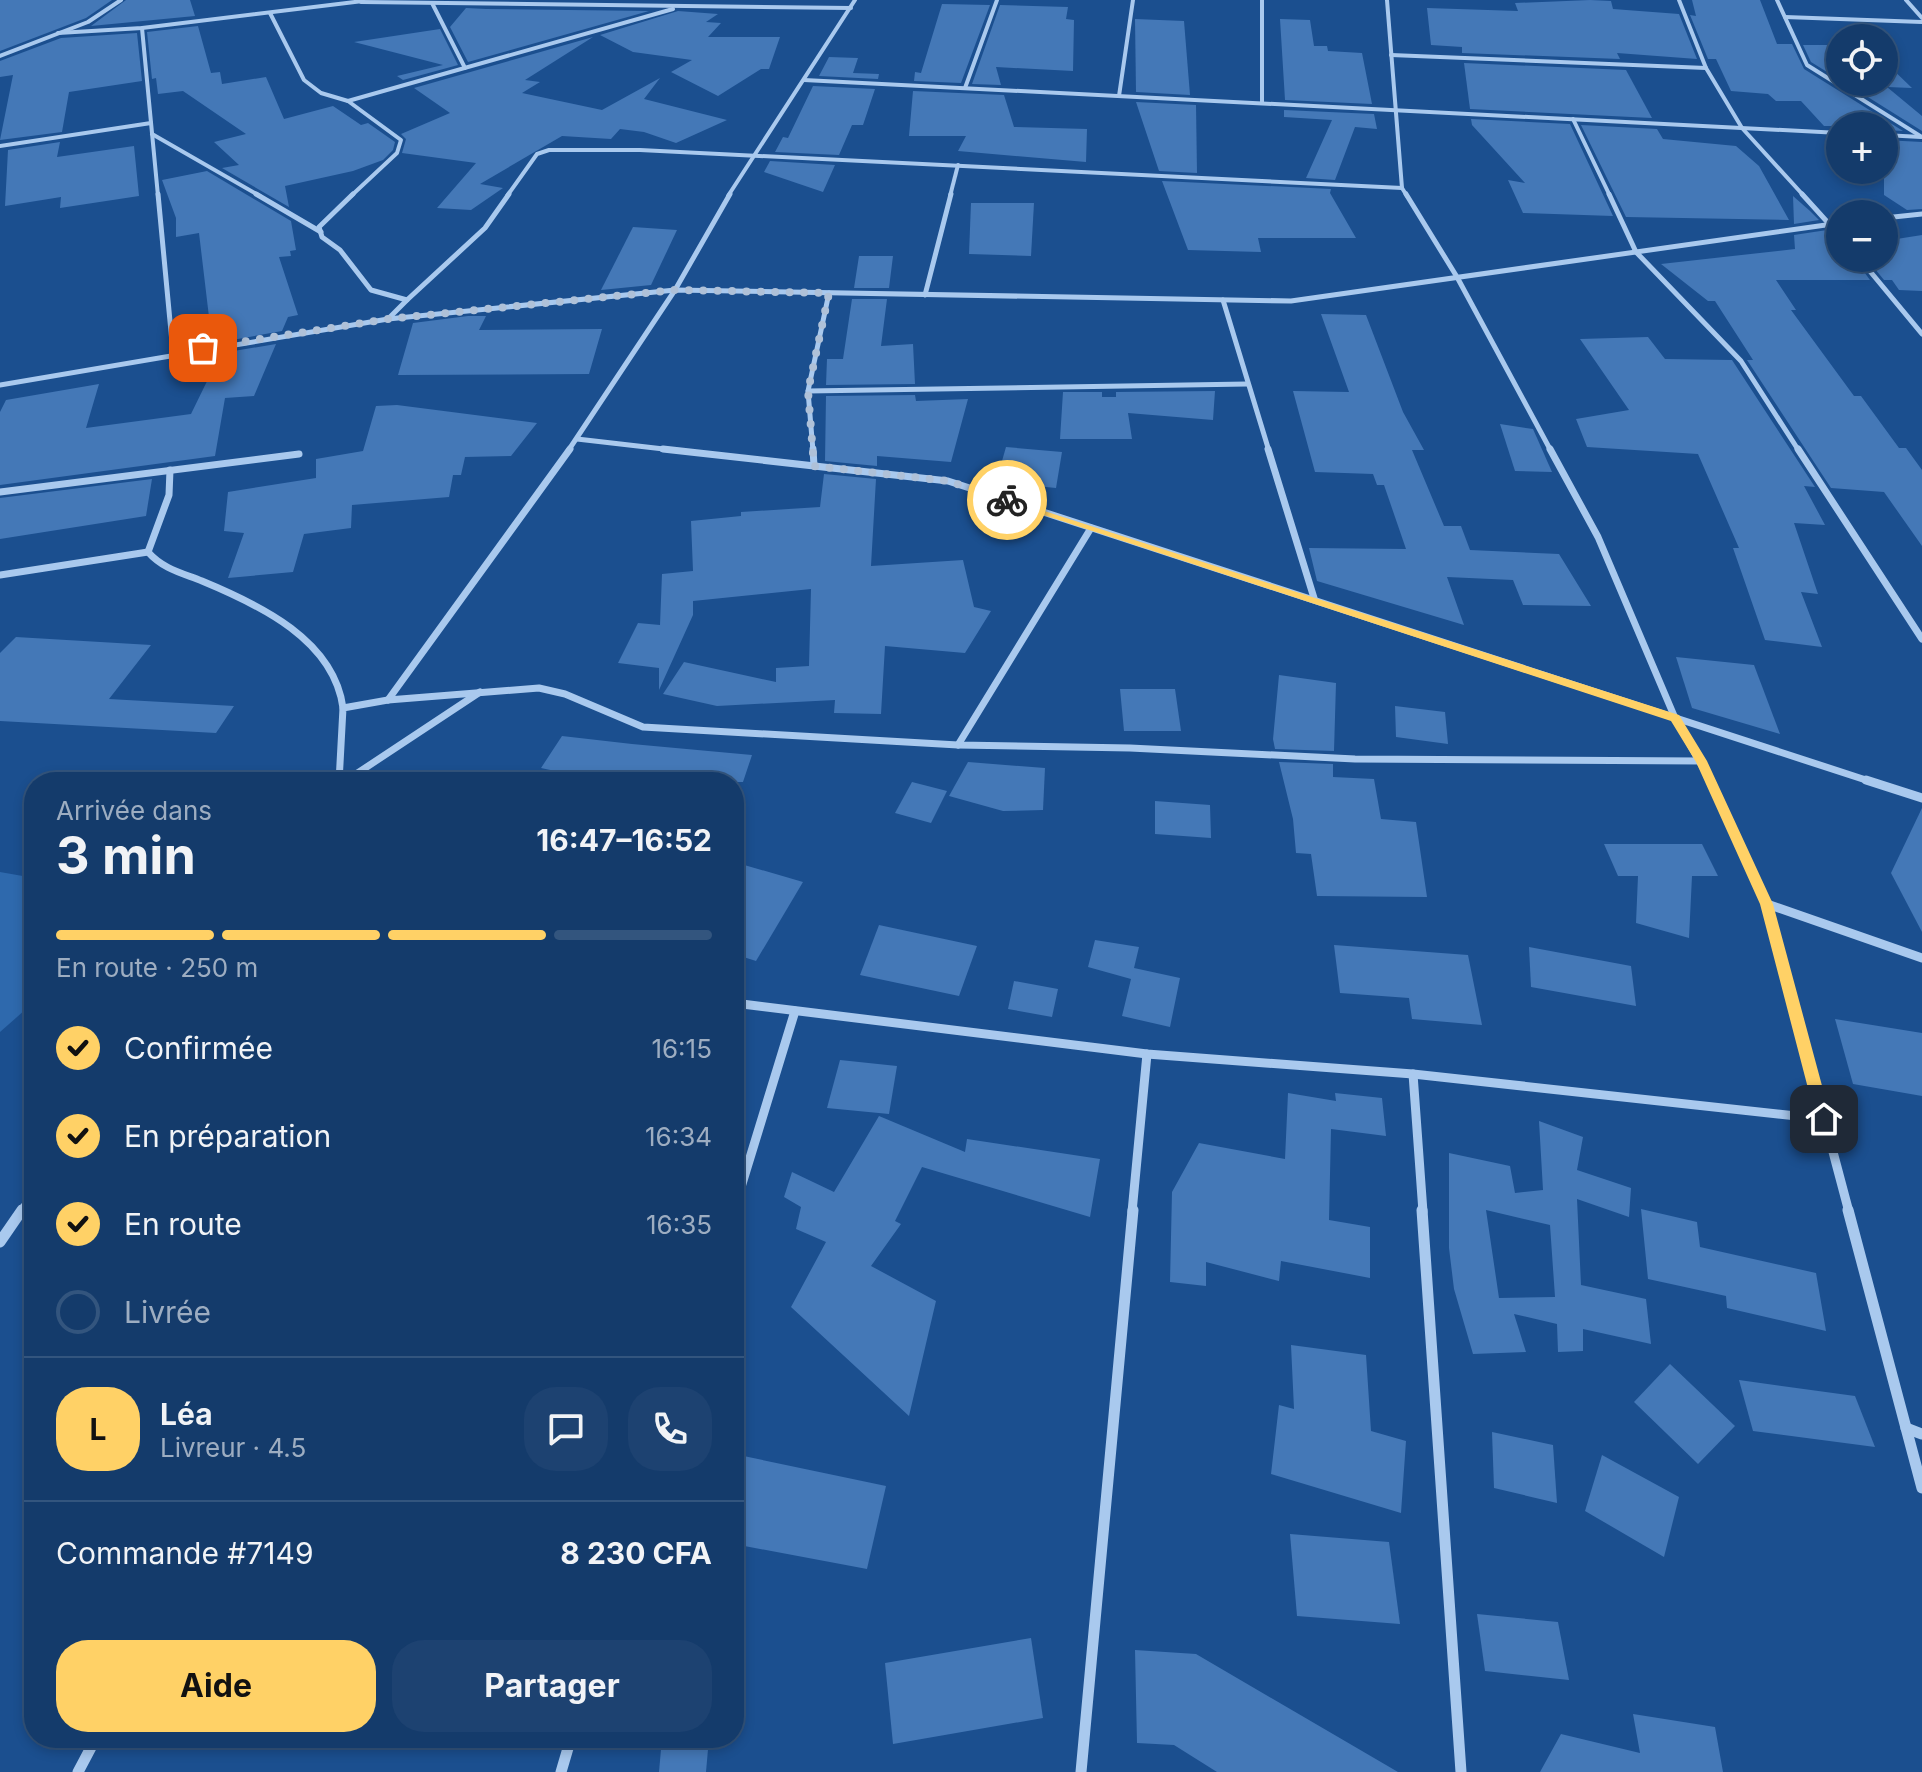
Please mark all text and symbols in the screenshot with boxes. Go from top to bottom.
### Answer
map controls [1826,24,1898,272]
button: locate [1826,24,1898,96]
button: + [1826,112,1898,184]
button: − [1826,200,1898,272]
pin [169,314,237,382]
icon: bag [181,326,225,370]
courier [967,460,1047,540]
icon: bike [985,478,1029,522]
text: Arrivée dans [56,795,212,826]
text: 16:47–16:52 [536,822,712,858]
text: 3 min [56,824,196,887]
text: En route · 250 m [56,952,258,983]
icon: check [56,1026,100,1070]
text: Confirmée [124,1030,273,1066]
text: 16:15 [651,1033,712,1064]
pin [1790,1085,1858,1153]
icon: home [1802,1097,1846,1141]
icon: check [56,1114,100,1158]
text: En préparation [124,1118,331,1154]
text: 16:34 [645,1121,712,1152]
icon: check [56,1202,100,1246]
text: En route [124,1206,242,1242]
text: 16:35 [646,1209,712,1240]
text: Livrée [124,1294,211,1330]
button: chat [524,1387,608,1471]
button: phone [628,1387,712,1471]
text: Léa [160,1396,213,1432]
text: L [90,1411,106,1447]
text: Livreur · 4.5 [160,1432,306,1463]
text: Commande #7149 [56,1535,314,1571]
text: 8 230 CFA [560,1535,712,1571]
button: Aide [56,1640,376,1732]
button: Partager [392,1640,712,1732]

